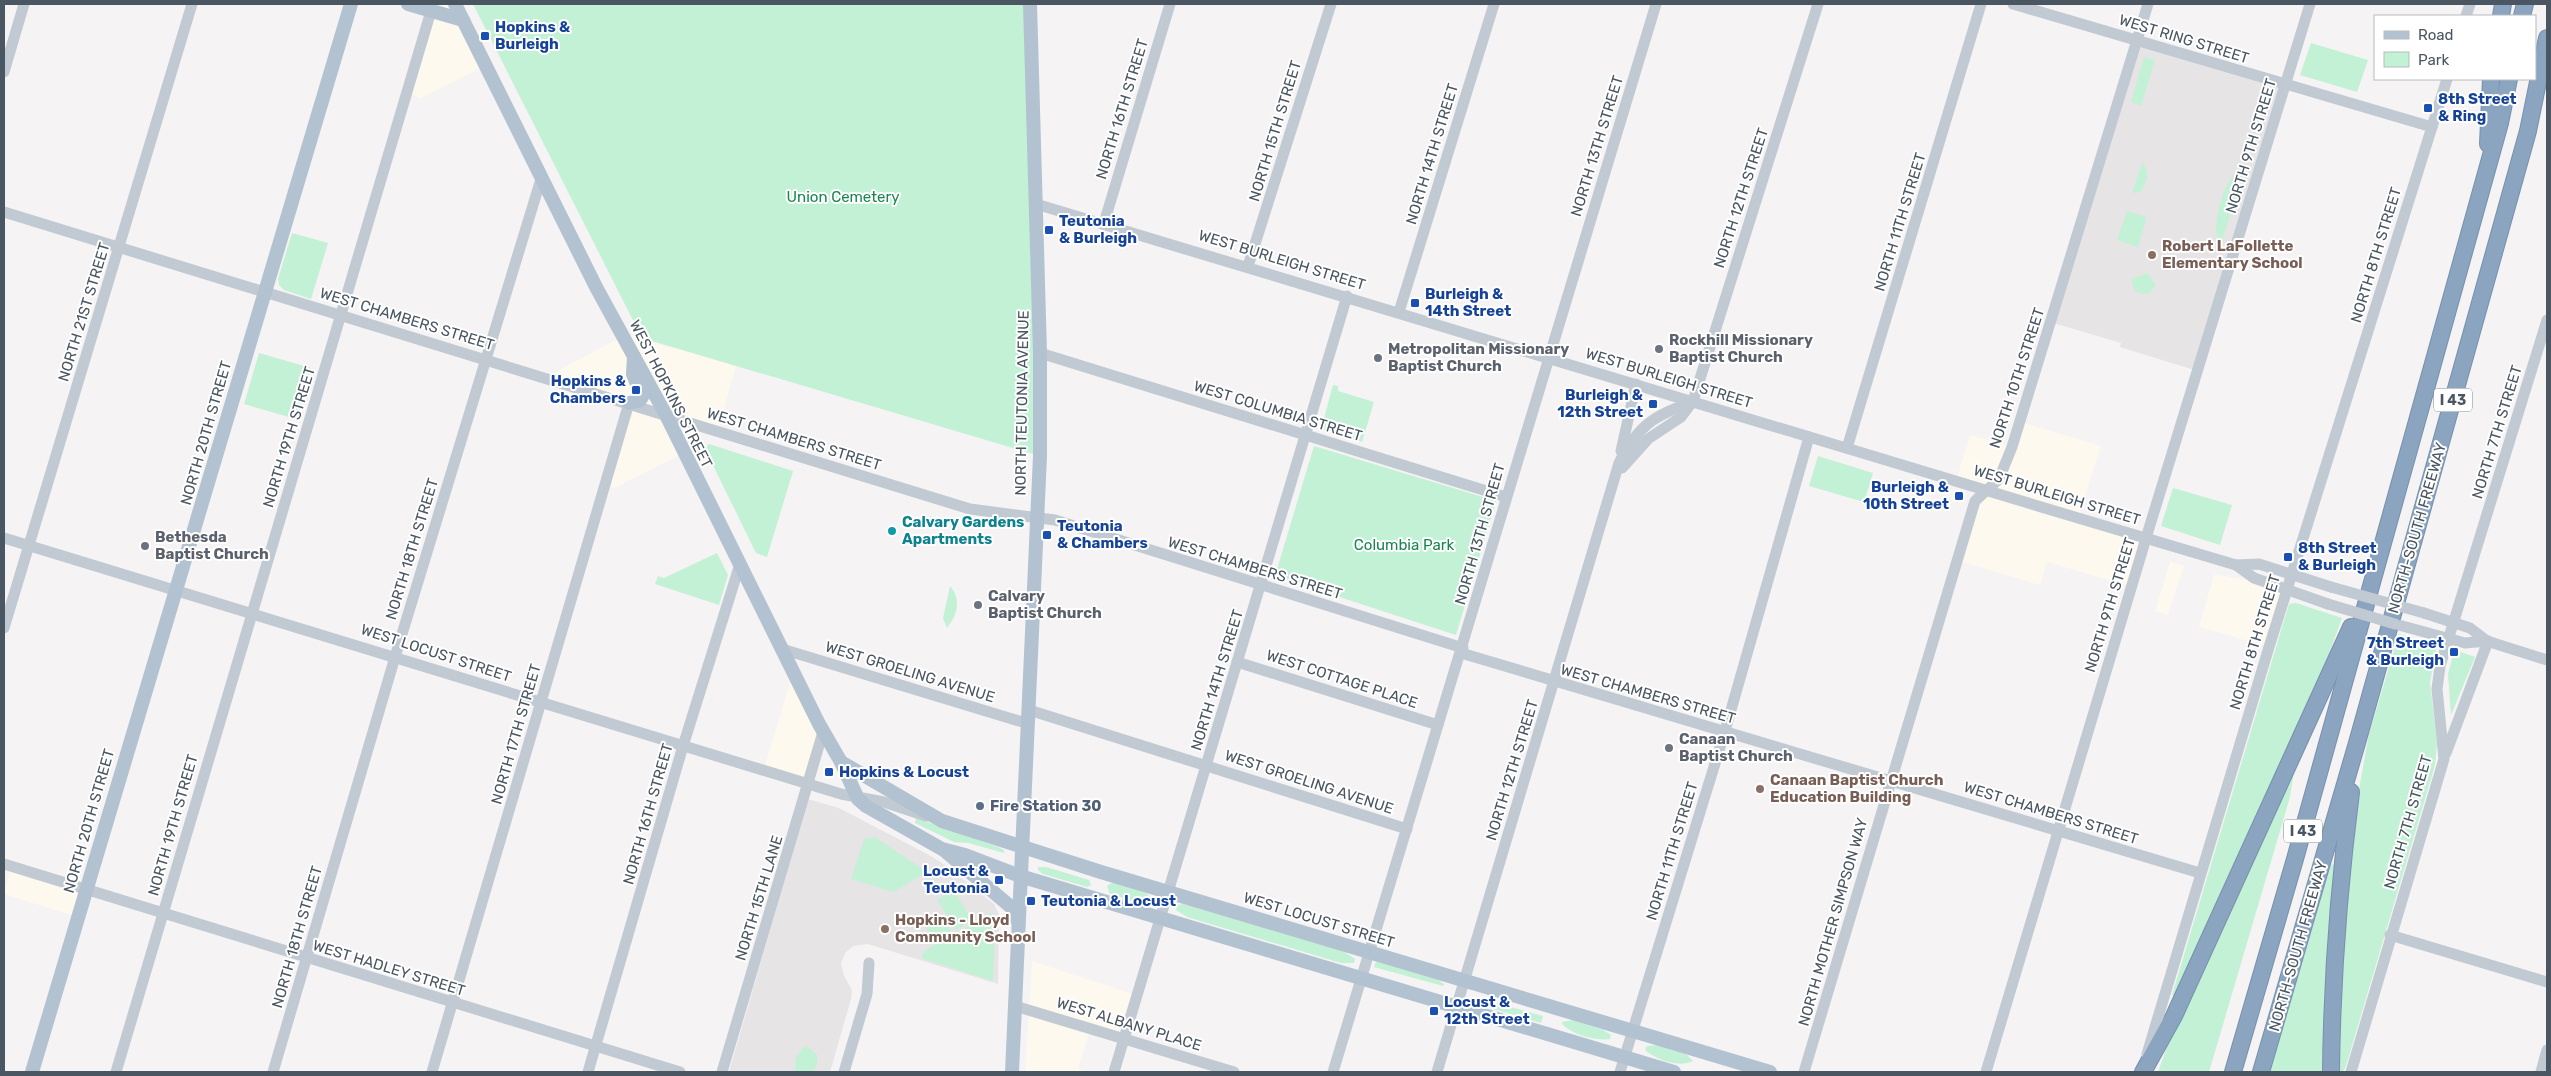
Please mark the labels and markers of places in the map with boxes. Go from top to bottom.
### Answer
place label: Hopkins & Burleigh [495,18,570,53]
marker: Hopkins & Burleigh [479,30,491,42]
place label: 8th Street & Ring [2438,90,2517,125]
marker: 8th Street & Ring [2422,102,2434,114]
place label: Teutonia & Burleigh [1059,212,1137,247]
marker: Teutonia & Burleigh [1043,224,1055,236]
place label: Robert LaFollette Elementary School [2162,237,2303,272]
marker: Robert LaFollette Elementary School [2146,249,2158,261]
place label: Burleigh & 14th Street [1425,285,1511,320]
marker: Burleigh & 14th Street [1409,297,1421,309]
place label: Rockhill Missionary Baptist Church [1669,331,1813,366]
place label: Metropolitan Missionary Baptist Church [1388,340,1569,375]
marker: Rockhill Missionary Baptist Church [1653,343,1665,355]
marker: Metropolitan Missionary Baptist Church [1372,352,1384,364]
place label: Hopkins & Chambers [550,372,626,407]
marker: Hopkins & Chambers [630,384,642,396]
place label: Burleigh & 12th Street [1557,386,1643,421]
marker: Burleigh & 12th Street [1647,398,1659,410]
place label: Burleigh & 10th Street [1863,478,1949,513]
marker: Burleigh & 10th Street [1953,490,1965,502]
place label: Calvary Gardens Apartments [902,513,1024,548]
place label: Teutonia & Chambers [1057,517,1148,552]
marker: Calvary Gardens Apartments [886,525,898,537]
place label: Bethesda Baptist Church [155,528,269,563]
marker: Teutonia & Chambers [1041,529,1053,541]
place label: 8th Street & Burleigh [2298,539,2377,574]
marker: Bethesda Baptist Church [139,540,151,552]
marker: 8th Street & Burleigh [2282,551,2294,563]
place label: Calvary Baptist Church [988,587,1102,622]
marker: Calvary Baptist Church [972,599,984,611]
place label: 7th Street & Burleigh [2366,634,2444,669]
marker: 7th Street & Burleigh [2448,646,2460,658]
place label: Canaan Baptist Church [1679,730,1793,765]
marker: Canaan Baptist Church [1663,742,1675,754]
place label: Hopkins & Locust [839,763,969,781]
marker: Hopkins & Locust [823,766,835,778]
place label: Canaan Baptist Church Education Building [1770,771,1943,806]
marker: Canaan Baptist Church Education Building [1754,783,1766,795]
place label: Fire Station 30 [990,797,1102,815]
marker: Fire Station 30 [974,800,986,812]
place label: Locust & Teutonia [923,862,989,897]
marker: Locust & Teutonia [993,874,1005,886]
place label: Teutonia & Locust [1041,892,1176,910]
marker: Teutonia & Locust [1025,895,1037,907]
place label: Hopkins - Lloyd Community School [895,911,1036,946]
marker: Hopkins - Lloyd Community School [879,923,891,935]
place label: Locust & 12th Street [1444,993,1530,1028]
marker: Locust & 12th Street [1428,1005,1440,1017]

